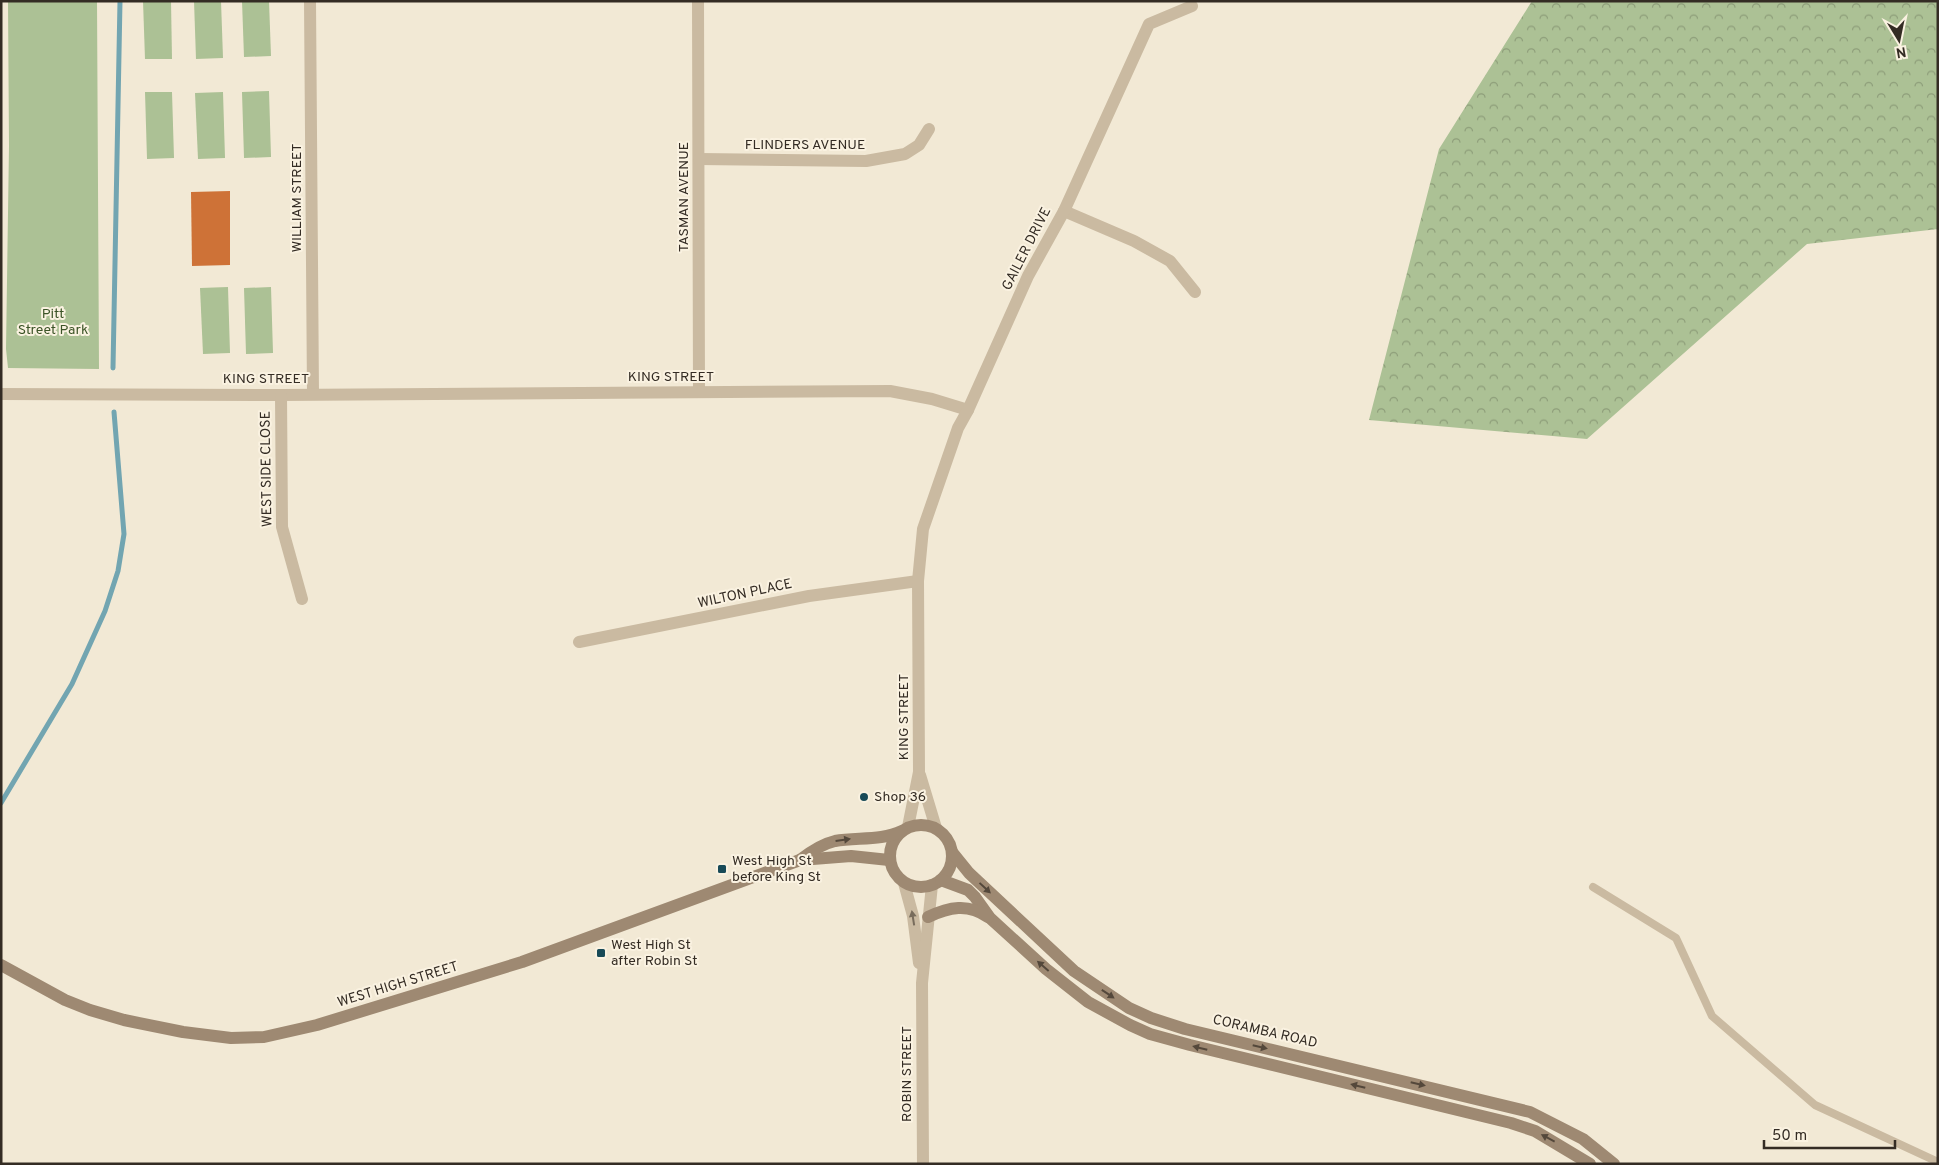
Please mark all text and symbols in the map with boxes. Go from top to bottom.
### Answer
north arrow [1874,15,1924,65]
text: N [1895,42,1907,61]
street label: FLINDERS AVENUE [745,137,865,154]
street label: TASMAN AVENUE [676,142,693,252]
street label: WILLIAM STREET [289,144,306,253]
street label: GAILER DRIVE [999,205,1055,293]
park label: Pitt Street Park [18,306,88,339]
street label: KING STREET [628,369,714,386]
street label: KING STREET [223,371,309,388]
street label: WEST SIDE CLOSE [257,411,277,527]
street label: WILTON PLACE [696,576,794,612]
street label: KING STREET [896,674,913,760]
place label: Shop 36 [874,789,926,806]
marker: Shop 36 [858,791,870,803]
one-way arrow [836,836,852,844]
place label: West High St before King St [732,853,821,886]
marker: West High St before King St [716,863,728,875]
one-way arrow [979,882,991,894]
one-way arrow [908,909,916,925]
place label: West High St after Robin St [611,937,698,970]
marker: West High St after Robin St [595,947,607,959]
street label: WEST HIGH STREET [335,958,461,1012]
one-way arrow [1037,960,1049,972]
one-way arrow [1101,989,1114,999]
street label: CORAMBA ROAD [1211,1012,1319,1052]
street label: ROBIN STREET [899,1026,916,1122]
one-way arrow [1252,1043,1268,1051]
one-way arrow [1193,1044,1208,1052]
one-way arrow [1411,1080,1426,1088]
one-way arrow [1351,1082,1366,1090]
scale bar [1764,1118,1895,1150]
text: 50 m [1772,1127,1807,1146]
one-way arrow [1541,1134,1556,1142]

